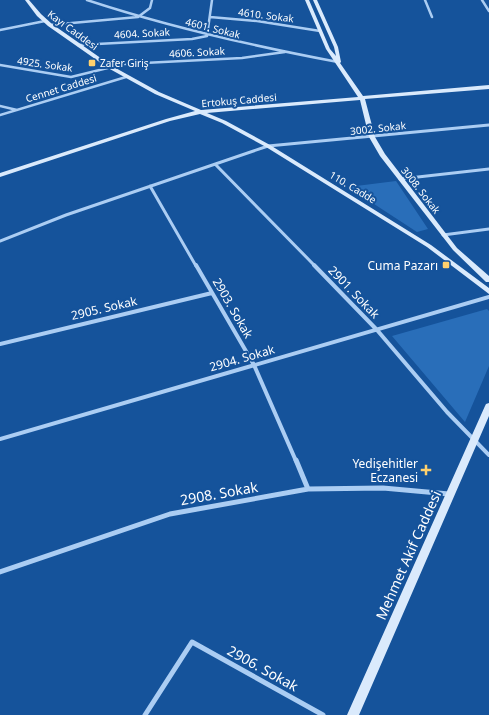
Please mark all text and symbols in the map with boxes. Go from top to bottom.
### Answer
street label: 4610. Sokak [237,5,295,25]
street label: Kayı Caddesi [45,7,101,53]
street label: 4601. Sokak [184,14,242,42]
street label: 4604. Sokak [114,25,171,41]
street label: 4606. Sokak [169,44,226,60]
street label: 4925. Sokak [16,53,74,75]
place label: Zafer Giriş [100,56,149,70]
marker: Zafer Giriş [87,58,97,68]
street label: Cennet Caddesi [24,71,98,105]
street label: Ertokuş Caddesi [201,90,277,110]
street label: 3002. Sokak [349,118,407,138]
street label: 3008. Sokak [398,164,444,217]
street label: 110. Cadde [327,168,379,207]
place label: Cuma Pazarı [368,257,438,274]
marker: Cuma Pazarı [441,260,451,270]
street label: 2901. Sokak [325,262,384,322]
street label: 2903. Sokak [209,275,257,342]
street label: 2905. Sokak [69,292,139,324]
street label: 2904. Sokak [207,340,277,375]
place label: Yedişehitler Eczanesi [352,455,418,486]
marker: Yedişehitler Eczanesi [421,465,431,475]
street label: 2908. Sokak [179,477,260,509]
street label: Mehmet Akif Caddesi [371,487,445,623]
street label: 2906. Sokak [224,641,302,696]

